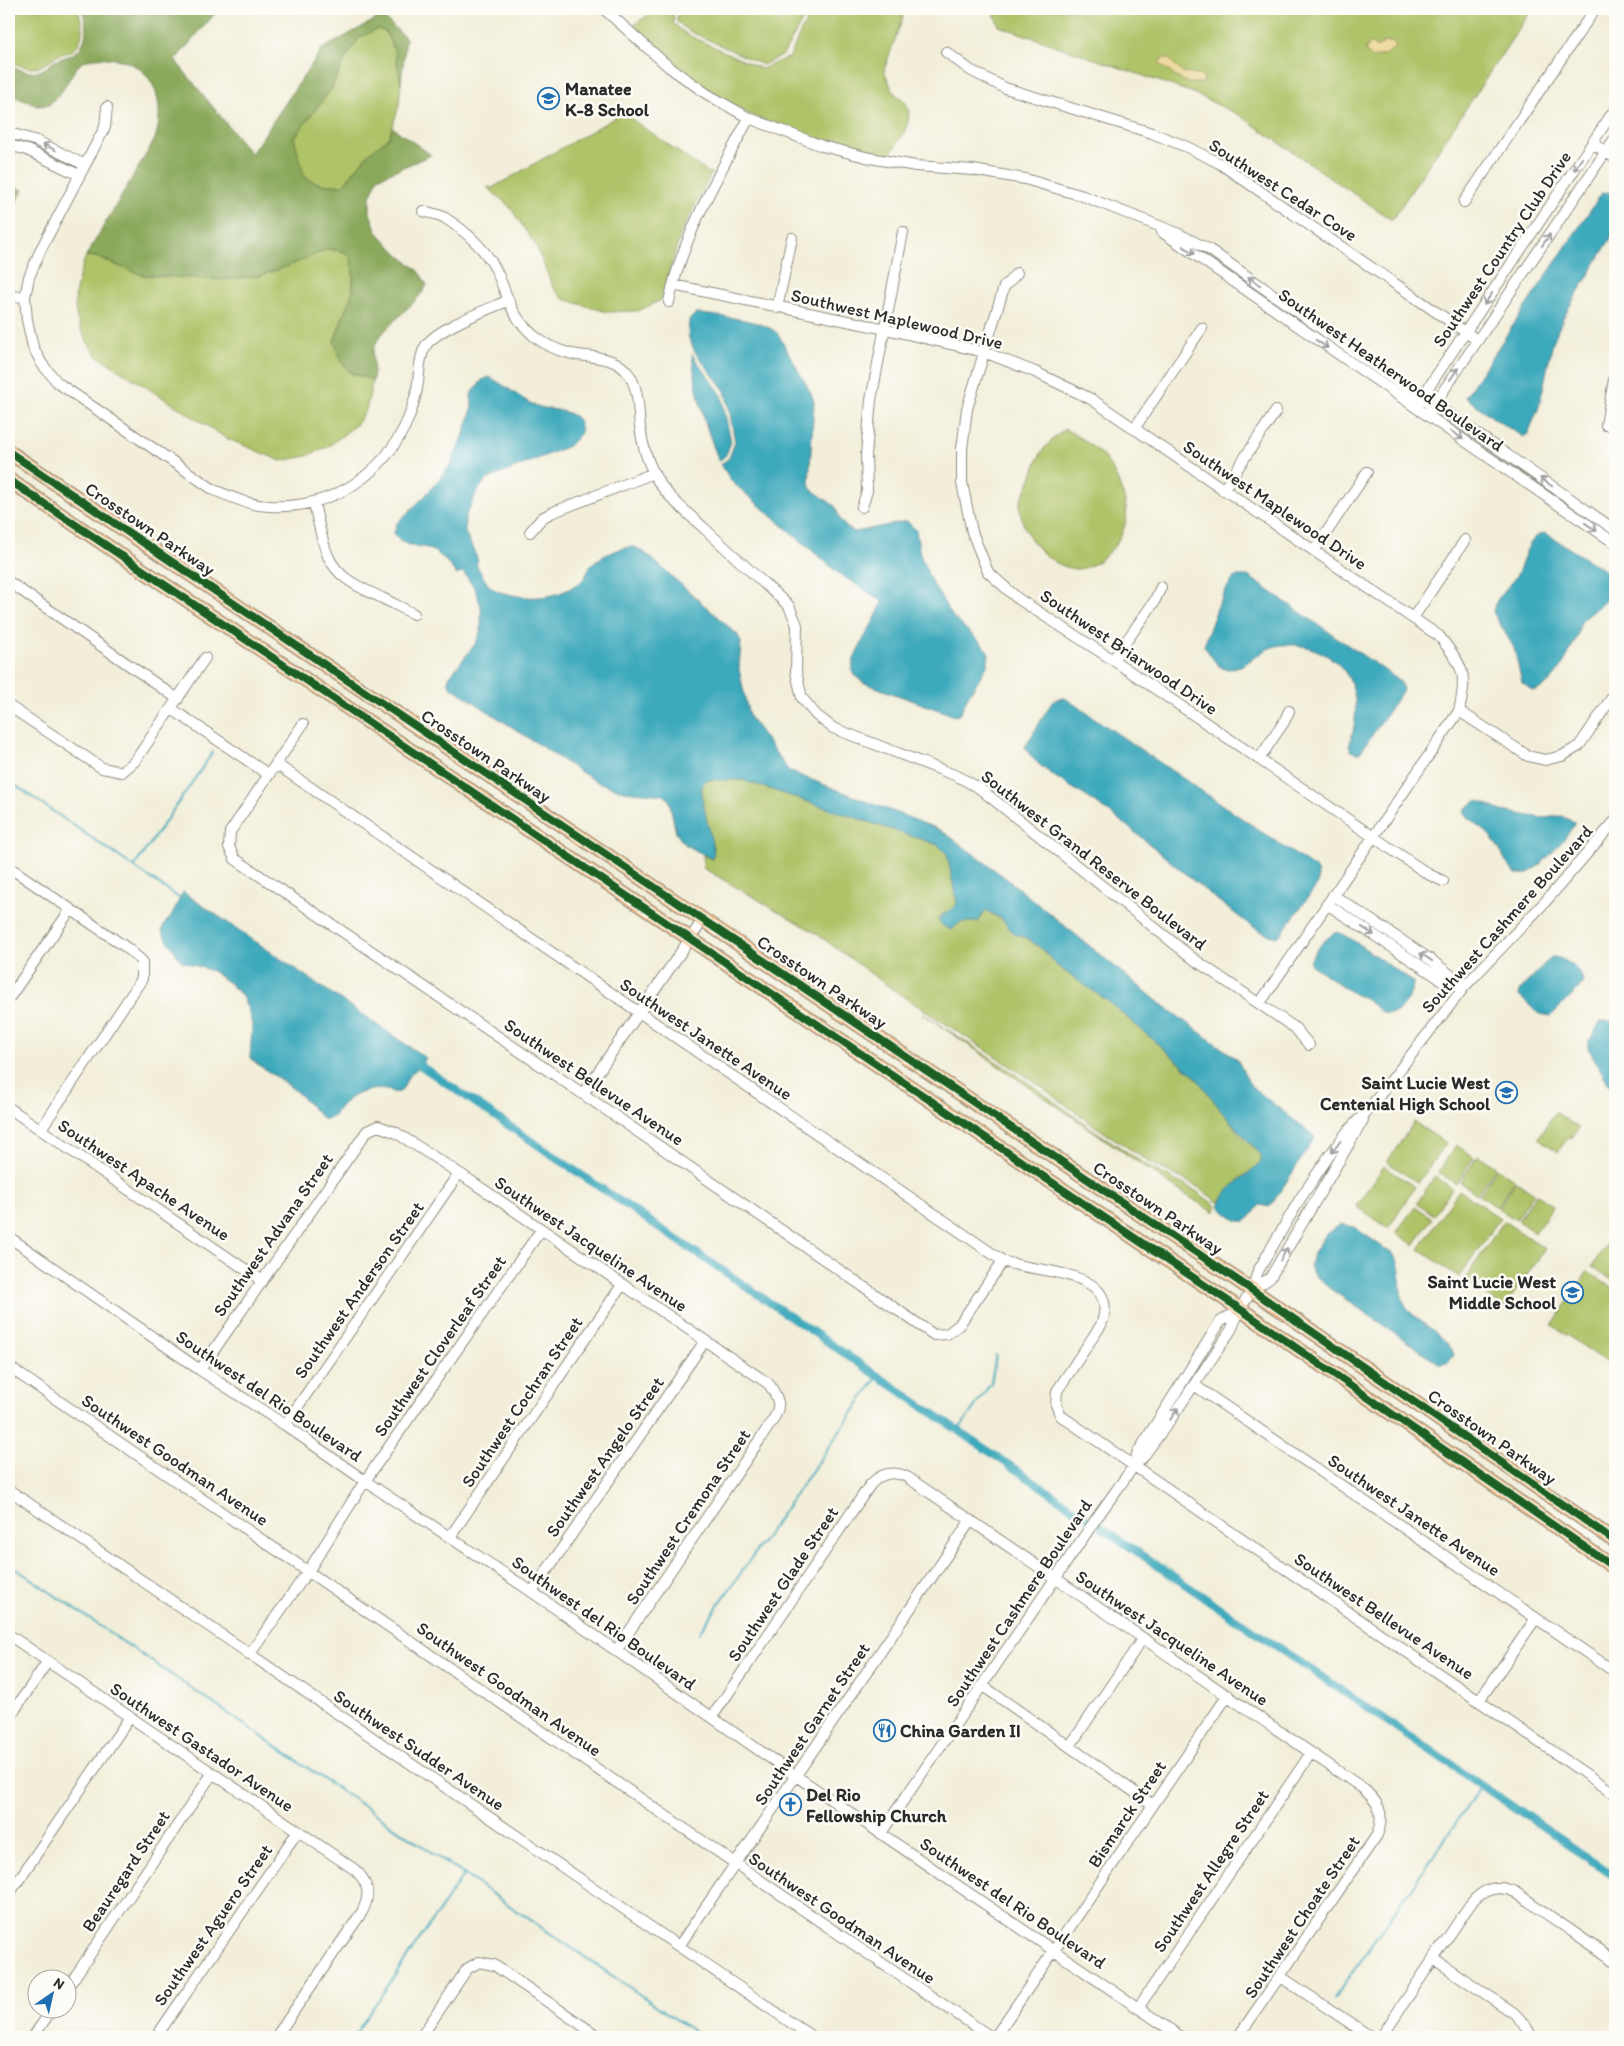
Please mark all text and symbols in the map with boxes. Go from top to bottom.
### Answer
place label: Manatee K-8 School [565,78,650,121]
school or university icon: Manatee K-8 School [537,87,561,111]
street label: Southwest Cedar Cove [1205,134,1361,246]
one-way arrow [41,141,56,151]
street label: Southwest Country Club Drive [1428,147,1576,351]
one-way arrow [1573,157,1583,171]
one-way arrow [1541,233,1551,247]
one-way arrow [1182,245,1196,255]
one-way arrow [1247,276,1261,286]
street label: Southwest Maplewood Drive [789,284,1005,354]
street label: Southwest Heatherwood Boulevard [1274,284,1508,457]
one-way arrow [1483,292,1493,306]
one-way arrow [1315,339,1329,349]
one-way arrow [1449,367,1459,381]
one-way arrow [1449,430,1463,440]
street label: Southwest Maplewood Drive [1179,435,1371,575]
street label: Crosstown Parkway [81,477,220,581]
one-way arrow [1540,477,1554,487]
one-way arrow [1583,522,1597,532]
street label: Southwest Briarwood Drive [1036,584,1222,720]
street label: Crosstown Parkway [417,704,556,808]
street label: Southwest Grand Reserve Boulevard [977,765,1211,955]
street label: Southwest Cashmere Boulevard [1417,820,1597,1018]
one-way arrow [1361,925,1375,936]
street label: Crosstown Parkway [753,930,892,1034]
one-way arrow [1419,952,1433,962]
street label: Southwest Janette Avenue [616,973,796,1105]
street label: Southwest Bellevue Avenue [500,1014,688,1150]
place label: Saint Lucie West Centenial High School [1320,1072,1491,1115]
school or university icon: Saint Lucie West Centenial High School [1494,1081,1518,1105]
street label: Southwest Apache Avenue [54,1114,234,1246]
one-way arrow [1331,1140,1342,1153]
street label: Southwest Advana Street [208,1149,338,1321]
street label: Crosstown Parkway [1089,1156,1228,1260]
street label: Southwest Jacqueline Avenue [490,1171,692,1317]
street label: Southwest Anderson Street [289,1197,429,1383]
one-way arrow [1279,1247,1289,1262]
street label: Southwest Cloverleaf Street [369,1251,511,1441]
place label: Saint Lucie West Middle School [1427,1271,1557,1314]
school or university icon: Saint Lucie West Middle School [1560,1280,1584,1304]
street label: Southwest Cochran Street [457,1312,588,1492]
street label: Southwest del Rio Boulevard [172,1325,366,1467]
street label: Southwest Angelo Street [541,1372,669,1541]
street label: Crosstown Parkway [1423,1384,1561,1490]
street label: Southwest Goodman Avenue [77,1389,273,1531]
one-way arrow [1169,1408,1179,1422]
street label: Southwest Cremona Street [621,1425,755,1609]
street label: Southwest Janette Avenue [1324,1449,1504,1581]
street label: Southwest Cashmere Boulevard [941,1495,1097,1711]
street label: Southwest Glade Street [723,1502,843,1666]
street label: Southwest Bellevue Avenue [1290,1548,1478,1684]
street label: Southwest del Rio Boulevard [508,1551,700,1695]
street label: Southwest Jacqueline Avenue [1071,1565,1273,1711]
street label: Southwest Goodman Avenue [412,1617,606,1761]
street label: Southwest Garnet Street [749,1638,875,1809]
street label: Southwest Gastador Avenue [106,1677,298,1817]
street label: Southwest Sudder Avenue [329,1685,509,1815]
restaurant icon: China Garden II [872,1719,896,1743]
place label: China Garden II [900,1720,1021,1742]
street label: Bismarck Street [1083,1756,1171,1872]
place label: Del Rio Fellowship Church [806,1784,947,1827]
street label: Southwest Allegre Street [1148,1785,1274,1957]
church icon: Del Rio Fellowship Church [778,1793,802,1817]
street label: Beauregard Street [77,1806,175,1936]
street label: Southwest Choate Street [1239,1831,1365,2003]
street label: Southwest del Rio Boulevard [916,1832,1110,1974]
street label: Southwest Aguero Street [149,1840,277,2010]
street label: Southwest Goodman Avenue [744,1847,940,1989]
north arrow [28,1968,78,2018]
text: N [50,1974,68,1993]

